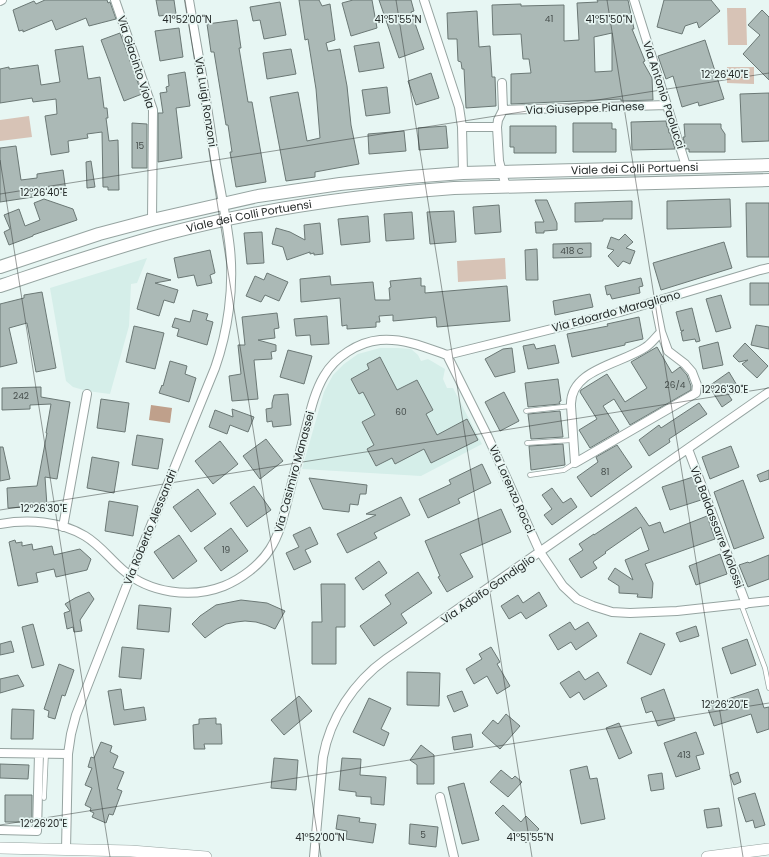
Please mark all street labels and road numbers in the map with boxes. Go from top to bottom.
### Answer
street label: Via Giacinto Viola [113,13,159,111]
street label: Via Antonio Paolucci [639,39,689,151]
street label: Via Luigi Ronzoni [191,56,221,148]
street label: Via Giuseppe Pianese [525,98,645,118]
street label: Viale dei Colli Portuensi [571,159,699,178]
street label: Viale dei Colli Portuensi [185,196,313,236]
street label: Via Edoardo Maragliano [550,286,682,336]
street label: Via Casimiro Manassei [270,409,318,535]
street label: Via Lorenzo Rocci [485,442,539,536]
street label: Via Baldassarre Molossi [686,464,748,591]
street label: Via Roberto Alessandri [119,466,181,587]
street label: Via Adolfo Gandiglio [438,550,538,628]

